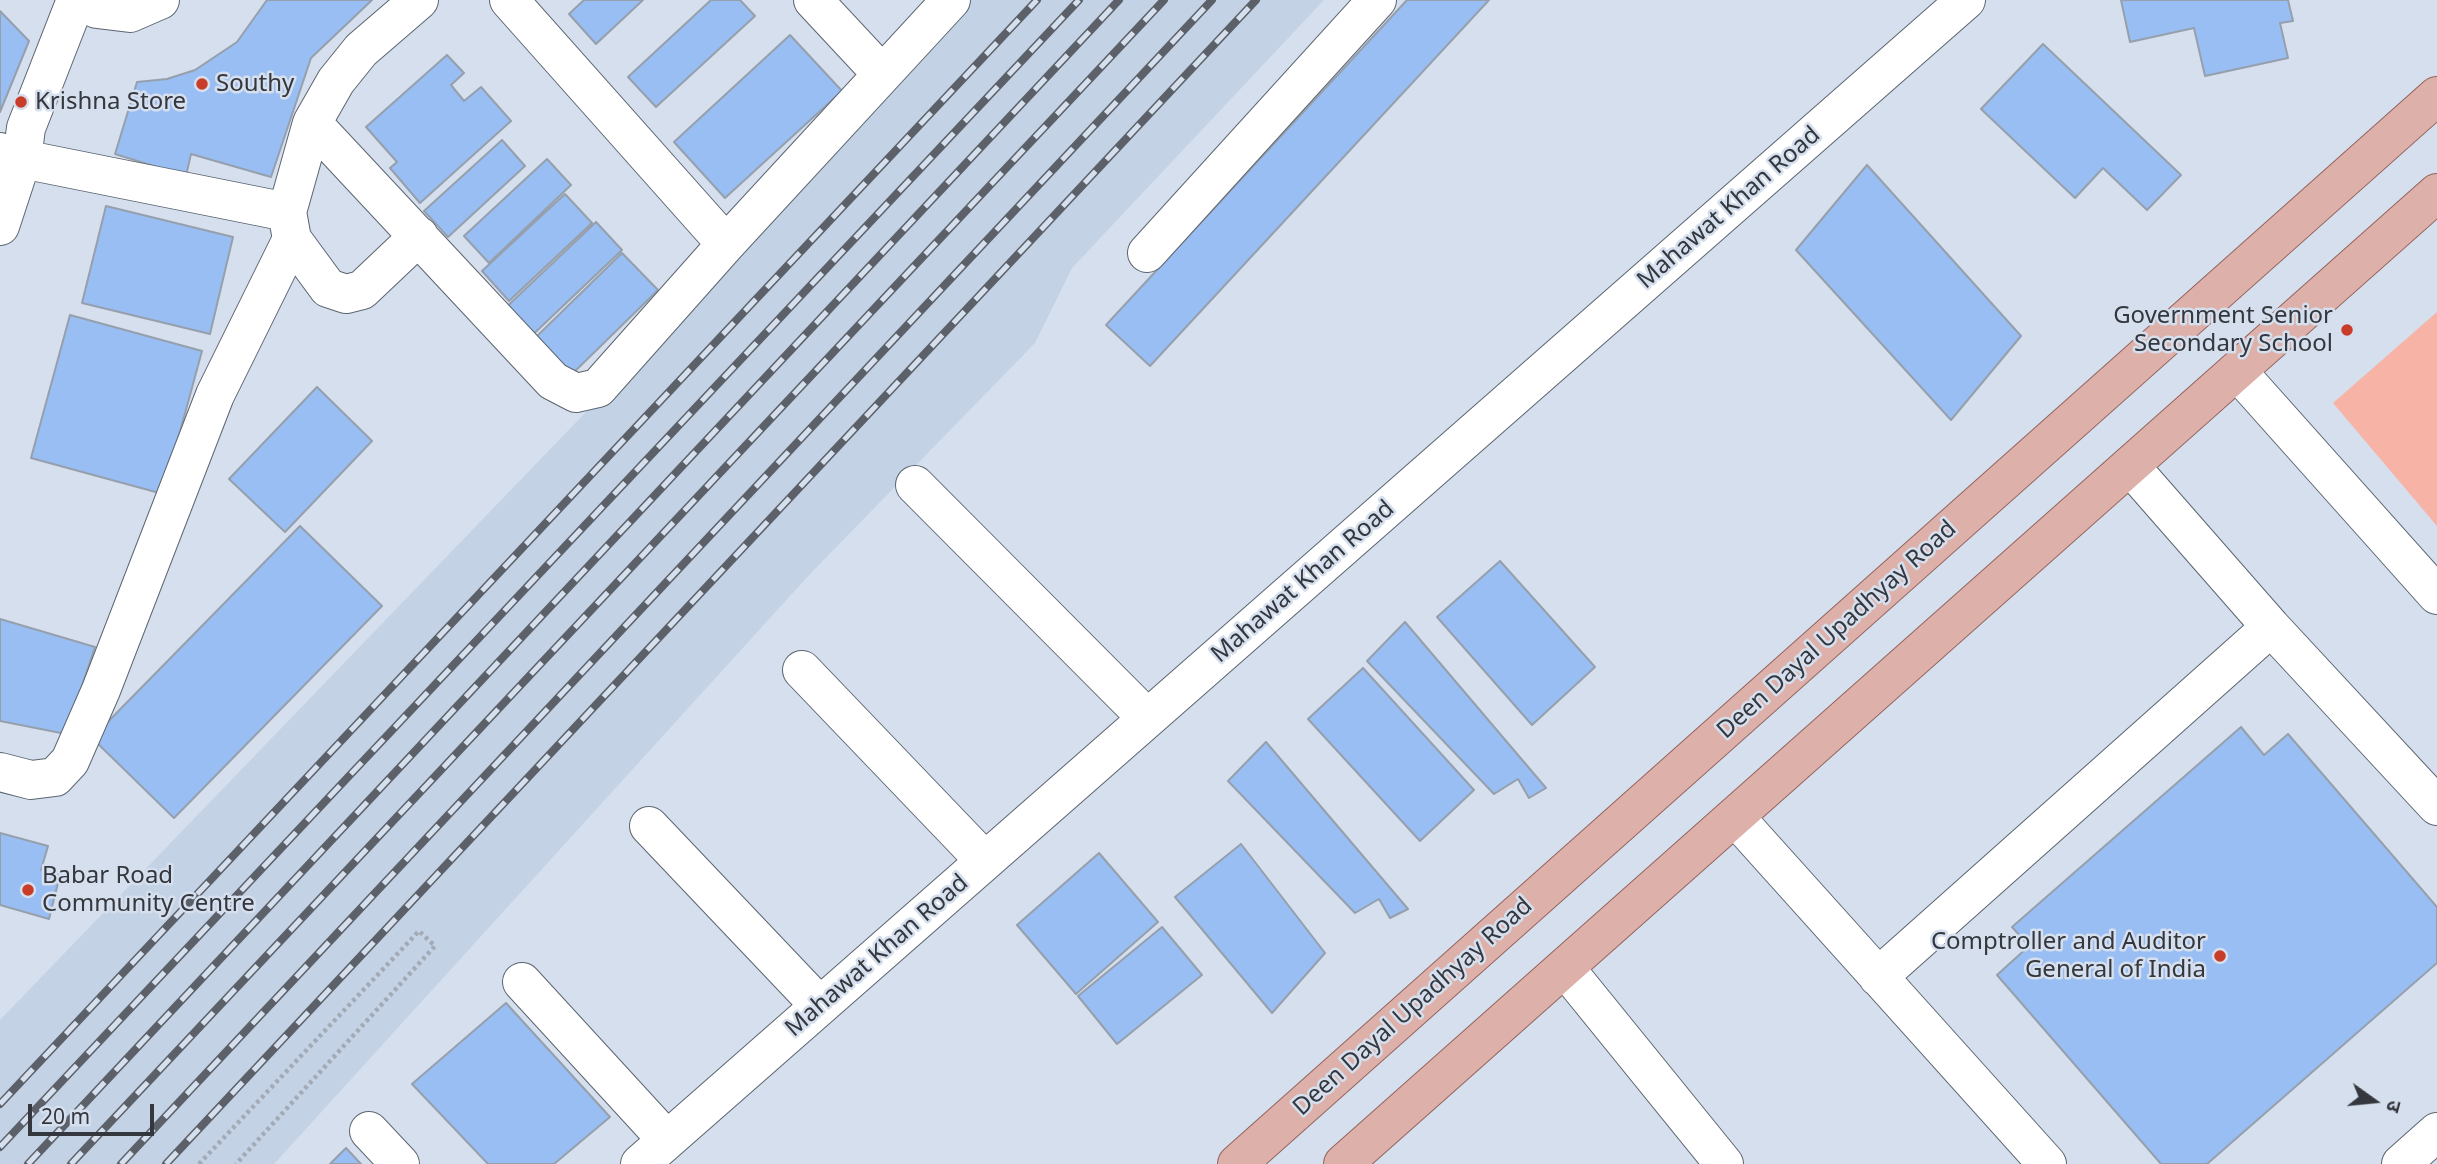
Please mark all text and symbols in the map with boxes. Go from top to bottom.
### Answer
place label: Southy [216,70,294,98]
marker: Southy [194,76,210,92]
place label: Krishna Store [35,88,186,116]
marker: Krishna Store [13,94,29,110]
street label: Mahawat Khan Road [1632,121,1826,295]
place label: Government Senior Secondary School [2113,302,2333,358]
marker: Government Senior Secondary School [2339,322,2355,338]
street label: Mahawat Khan Road [1206,495,1400,669]
street label: Deen Dayal Upadhyay Road [1711,515,1963,745]
place label: Babar Road Community Centre [42,862,255,918]
street label: Mahawat Khan Road [780,869,974,1043]
marker: Babar Road Community Centre [20,882,36,898]
street label: Deen Dayal Upadhyay Road [1287,892,1539,1122]
place label: Comptroller and Auditor General of India [1931,928,2206,984]
marker: Comptroller and Auditor General of India [2212,948,2228,964]
north arrow [2339,1066,2409,1136]
scale bar [32,1090,158,1134]
text: उ [2380,1098,2408,1115]
text: 20 m [41,1102,90,1130]

